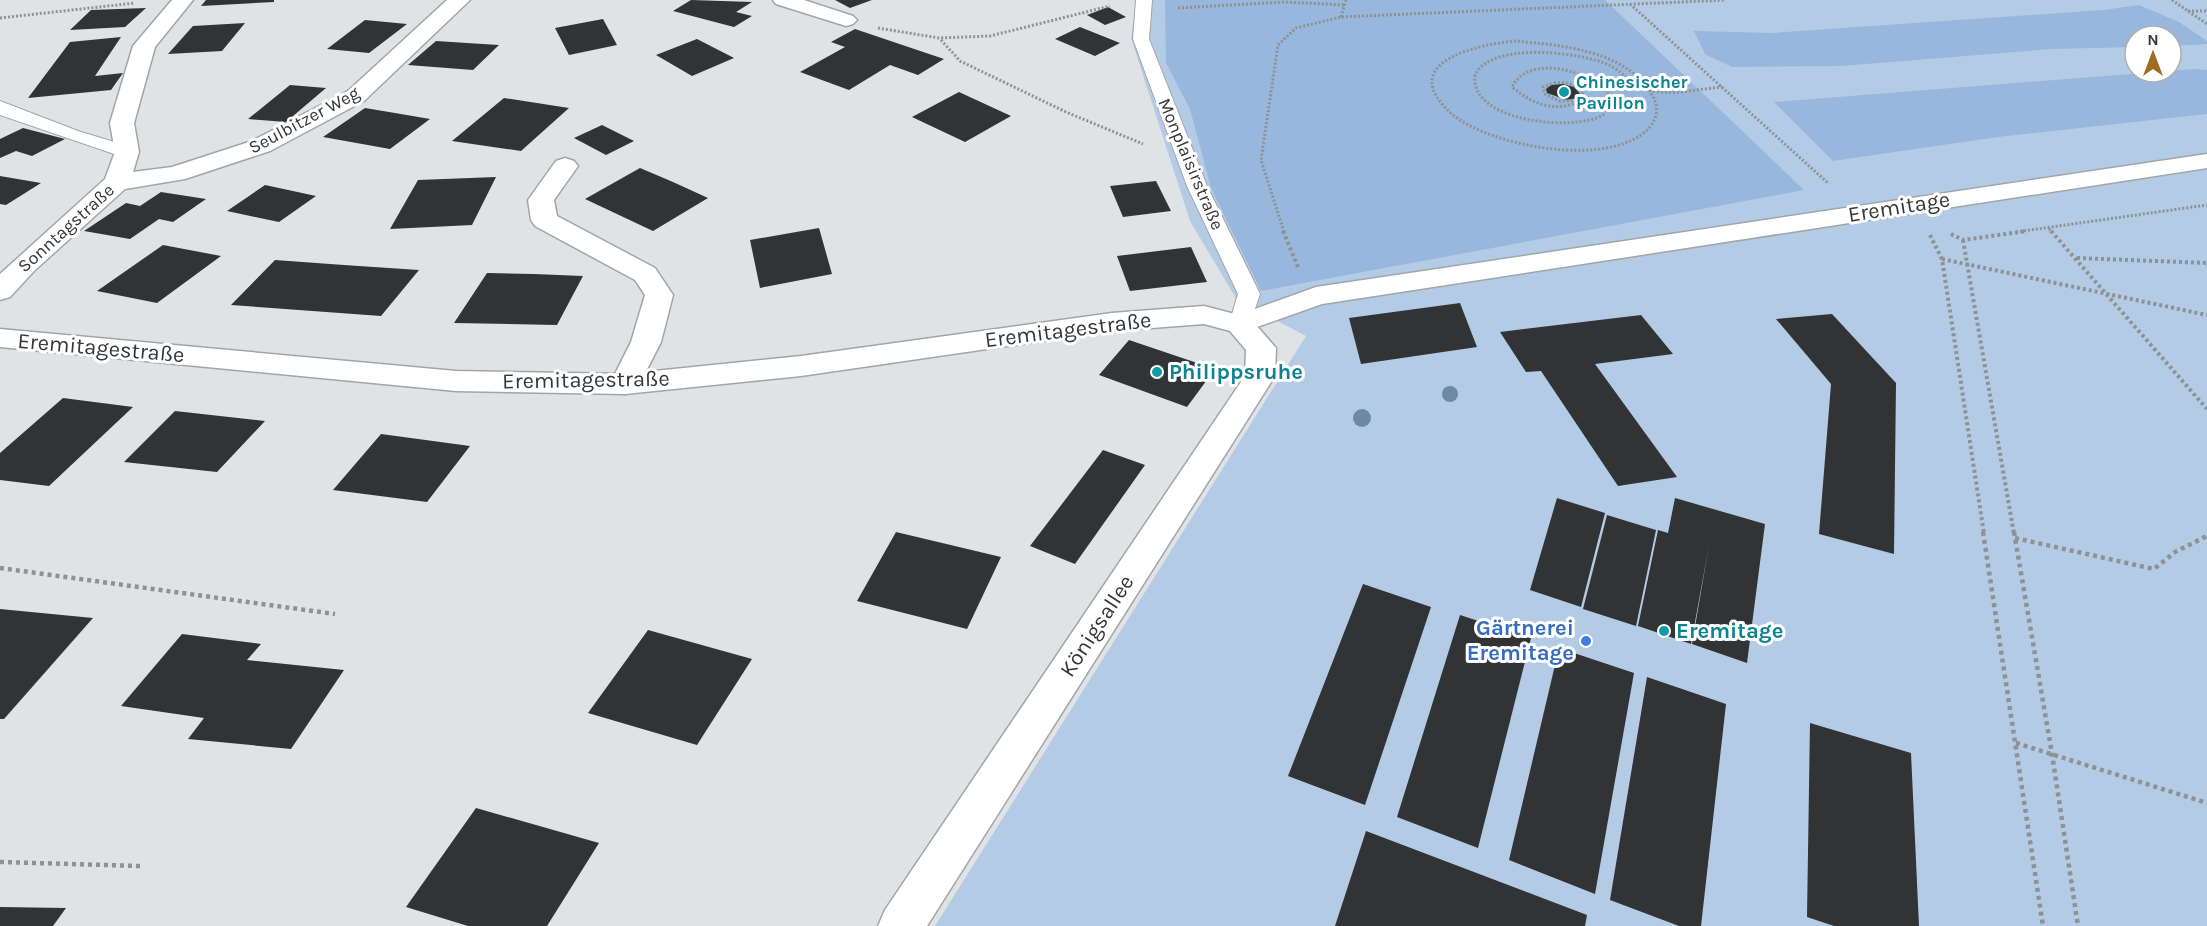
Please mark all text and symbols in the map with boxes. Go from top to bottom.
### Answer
north arrow [2123,24,2183,84]
text: N [2147,30,2159,49]
place label: Chinesischer Pavillon [1576,71,1688,114]
street label: Seulbitzer Weg [245,82,363,158]
marker: Chinesischer Pavillon [1557,85,1571,99]
street label: Monplaisirstraße [1153,95,1229,233]
street label: Sonntagstraße [13,179,119,277]
street label: Eremitage [1846,186,1952,228]
street label: Eremitagestraße [983,307,1153,353]
street label: Eremitagestraße [16,328,186,368]
place label: Philippsruhe [1169,359,1303,385]
marker: Philippsruhe [1150,365,1164,379]
street label: Eremitagestraße [502,366,670,394]
street label: Königsallee [1054,570,1140,682]
place label: Gärtnerei Eremitage [1467,615,1574,666]
place label: Eremitage [1676,618,1783,644]
marker: Eremitage [1657,624,1671,638]
marker: Gärtnerei Eremitage [1579,634,1593,648]

